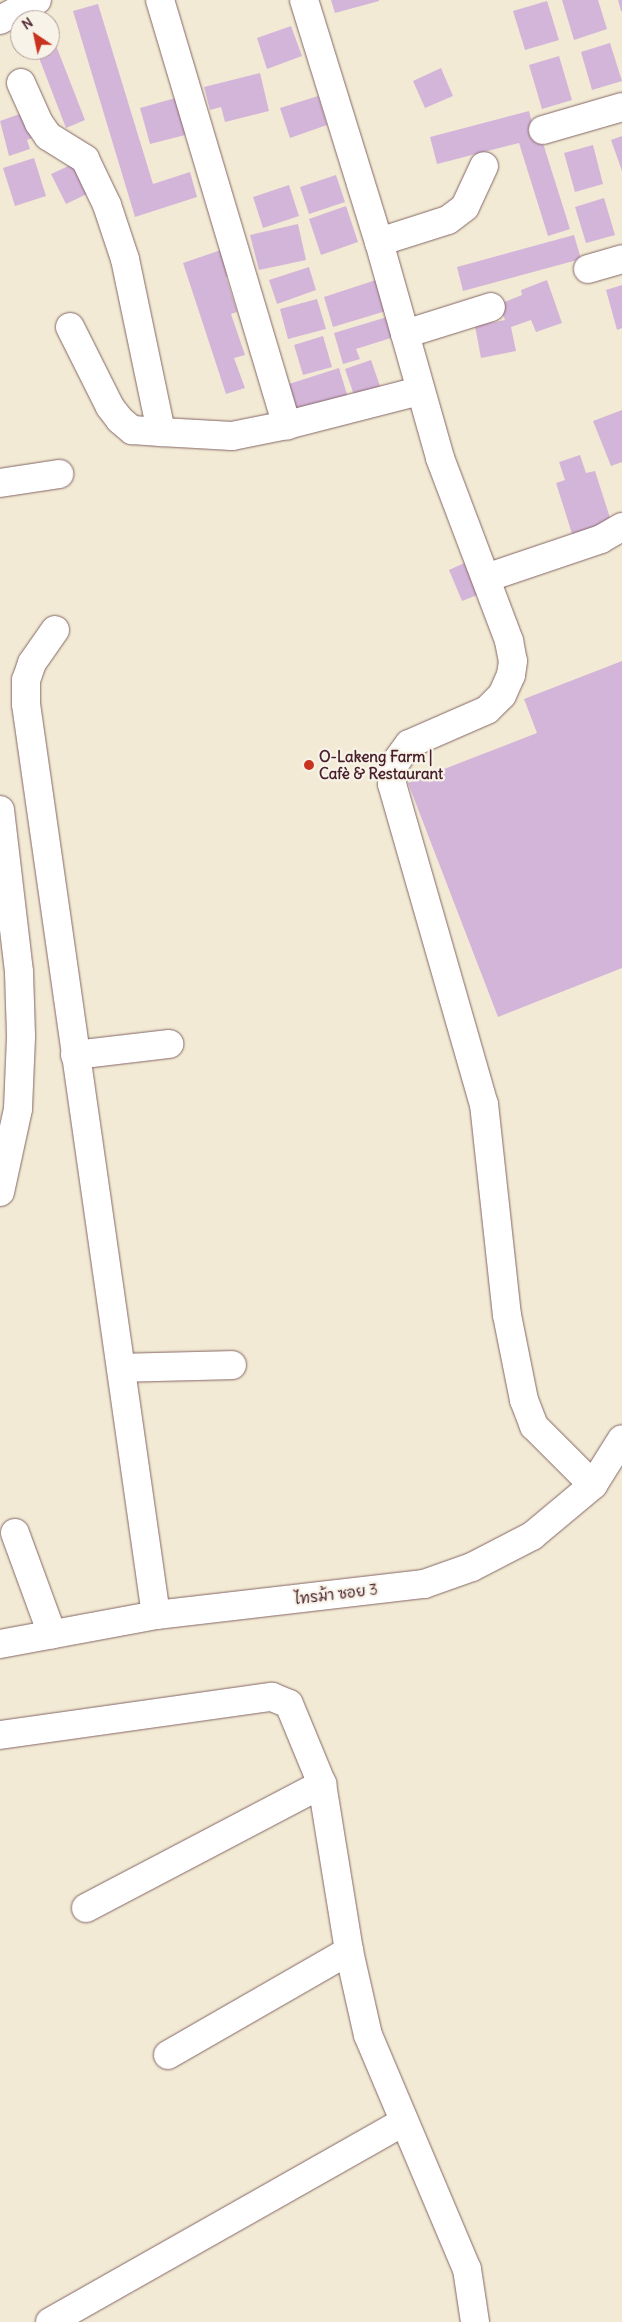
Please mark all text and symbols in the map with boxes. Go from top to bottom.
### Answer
north arrow [10,10,60,60]
text: N [18,13,36,34]
place label: O-Lakeng Farm | Cafè & Restaurant [319,747,443,782]
marker: O-Lakeng Farm | Cafè & Restaurant [303,759,315,771]
street label: ไทรม้า ซอย 3 [293,1580,379,1608]

